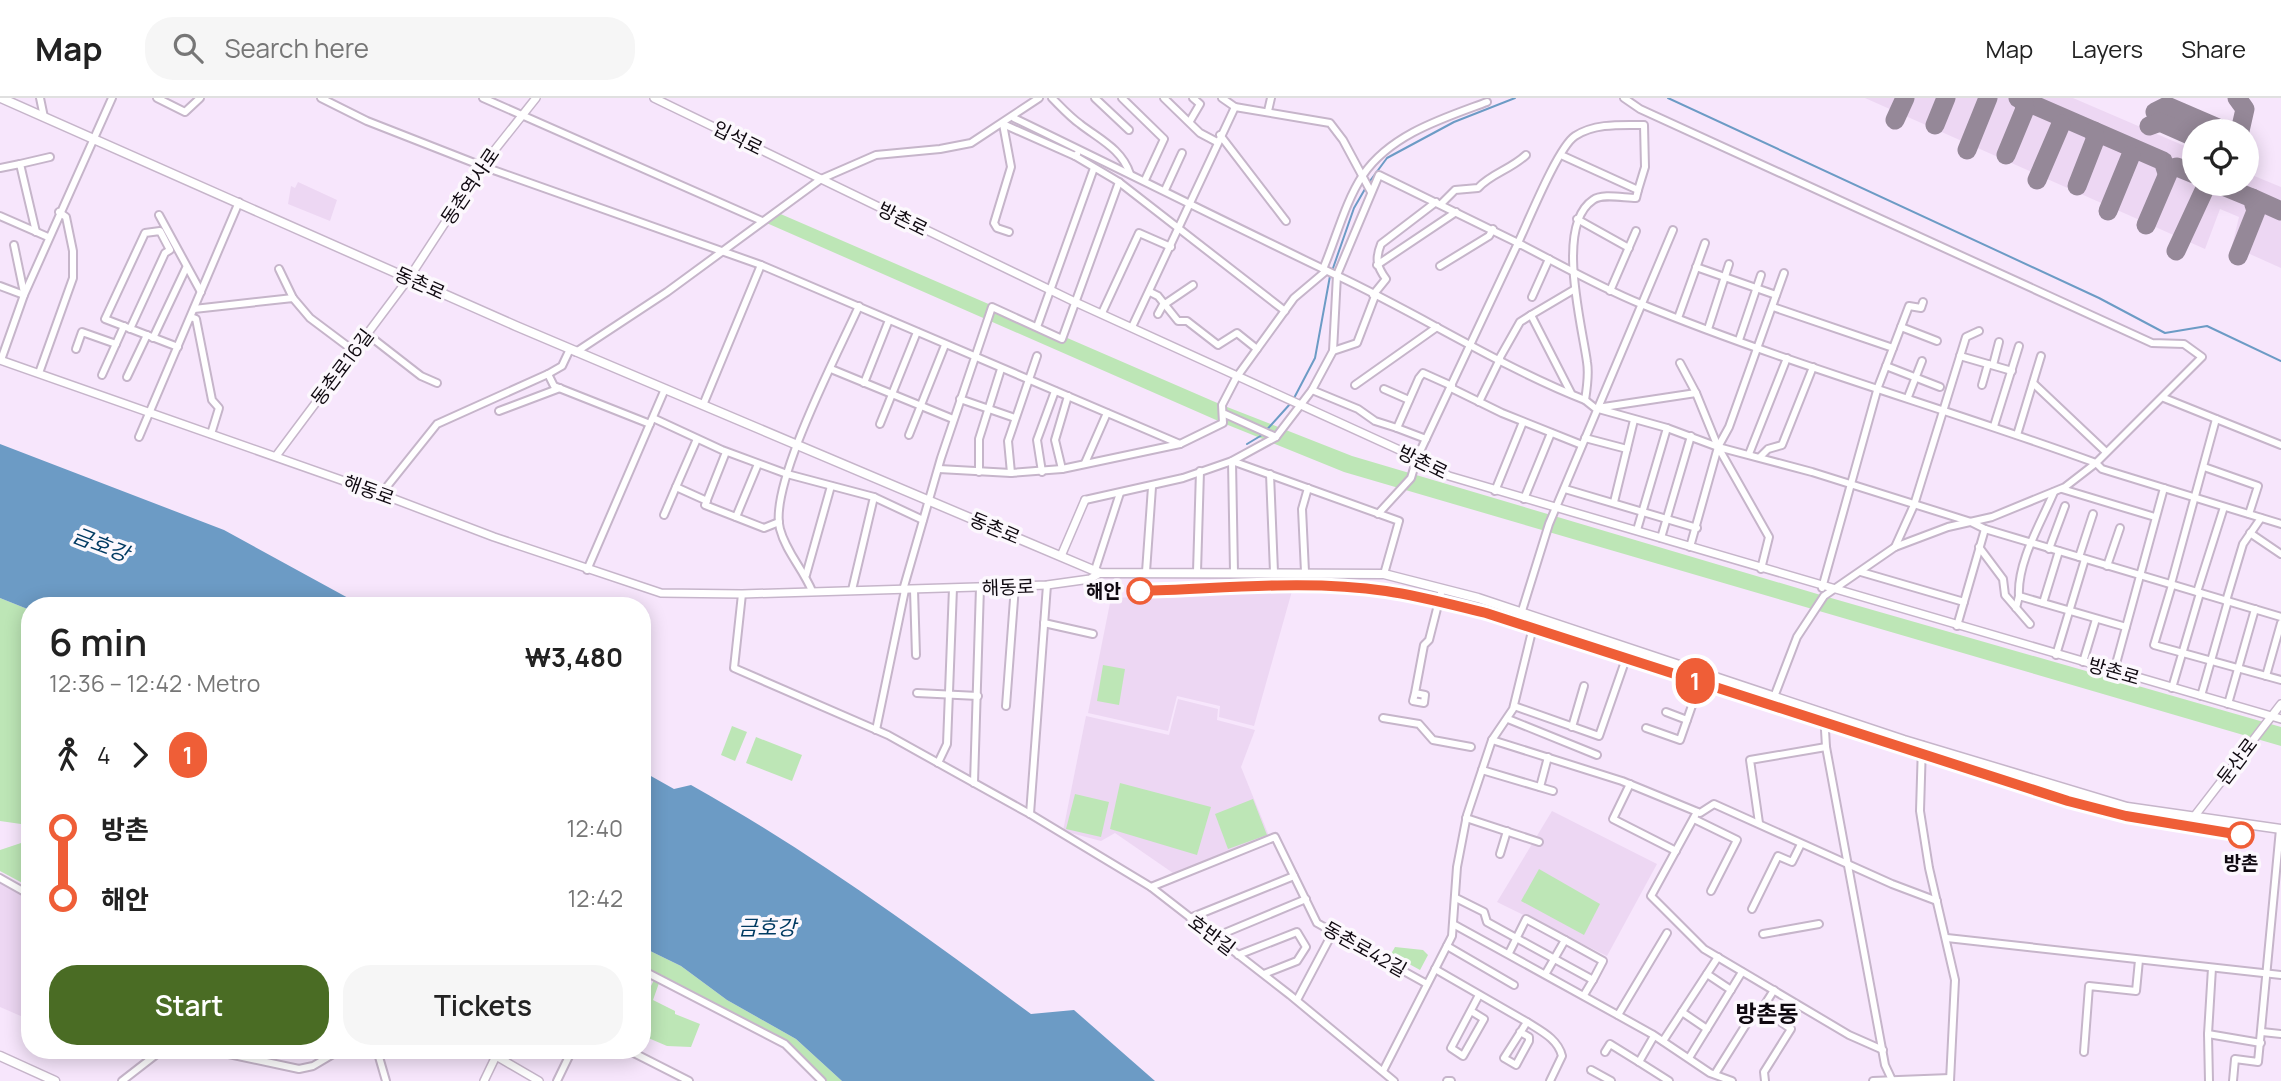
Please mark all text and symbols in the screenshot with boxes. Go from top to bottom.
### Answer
search box [145,17,635,80]
text: Map [35,26,103,71]
icon: search [169,29,207,67]
text: Search here [225,30,369,66]
text: Map [1986,32,2033,65]
text: Layers [2071,32,2143,65]
text: Share [2181,32,2246,65]
street label: 입석로 [709,115,767,161]
map controls [2182,119,2259,196]
button: locate [2182,119,2259,196]
street label: 동촌역사로 [435,142,505,230]
street label: 방촌로 [874,196,932,242]
street label: 동촌로 [391,260,449,306]
street label: 동촌로16길 [305,324,379,410]
street label: 방촌로 [1394,439,1452,485]
street label: 해동로 [340,469,398,511]
street label: 동촌로 [966,506,1024,550]
water label: 금호강 [69,521,136,568]
street label: 해동로 [981,573,1035,601]
place label: 해안 [1086,578,1122,604]
marker: 해안 [1127,578,1153,604]
text: 6 min [49,615,147,667]
text: ₩3,480 [525,639,623,675]
street label: 방촌로 [2085,651,2143,691]
line badge: 1 [1672,658,1718,704]
text: 1 [1690,664,1700,697]
text: 12:36 – 12:42 · Metro [49,667,260,699]
street label: 둔산로 [2211,732,2263,790]
icon: walk [49,736,87,774]
icon: forward [121,736,159,774]
text: 1 [183,738,193,771]
text: 4 [97,739,111,771]
text: 방촌 [101,811,149,847]
text: 12:40 [566,812,623,844]
marker: 방촌 [2228,822,2254,848]
place label: 방촌 [2224,850,2258,876]
text: 해안 [101,881,149,917]
text: 12:42 [567,882,623,914]
street label: 호반길 [1183,909,1241,961]
water label: 금호강 [738,913,799,941]
street label: 동촌로42길 [1318,915,1412,983]
button: Start [49,965,329,1045]
button: Tickets [343,965,623,1045]
district label: 방촌동 [1735,997,1799,1029]

